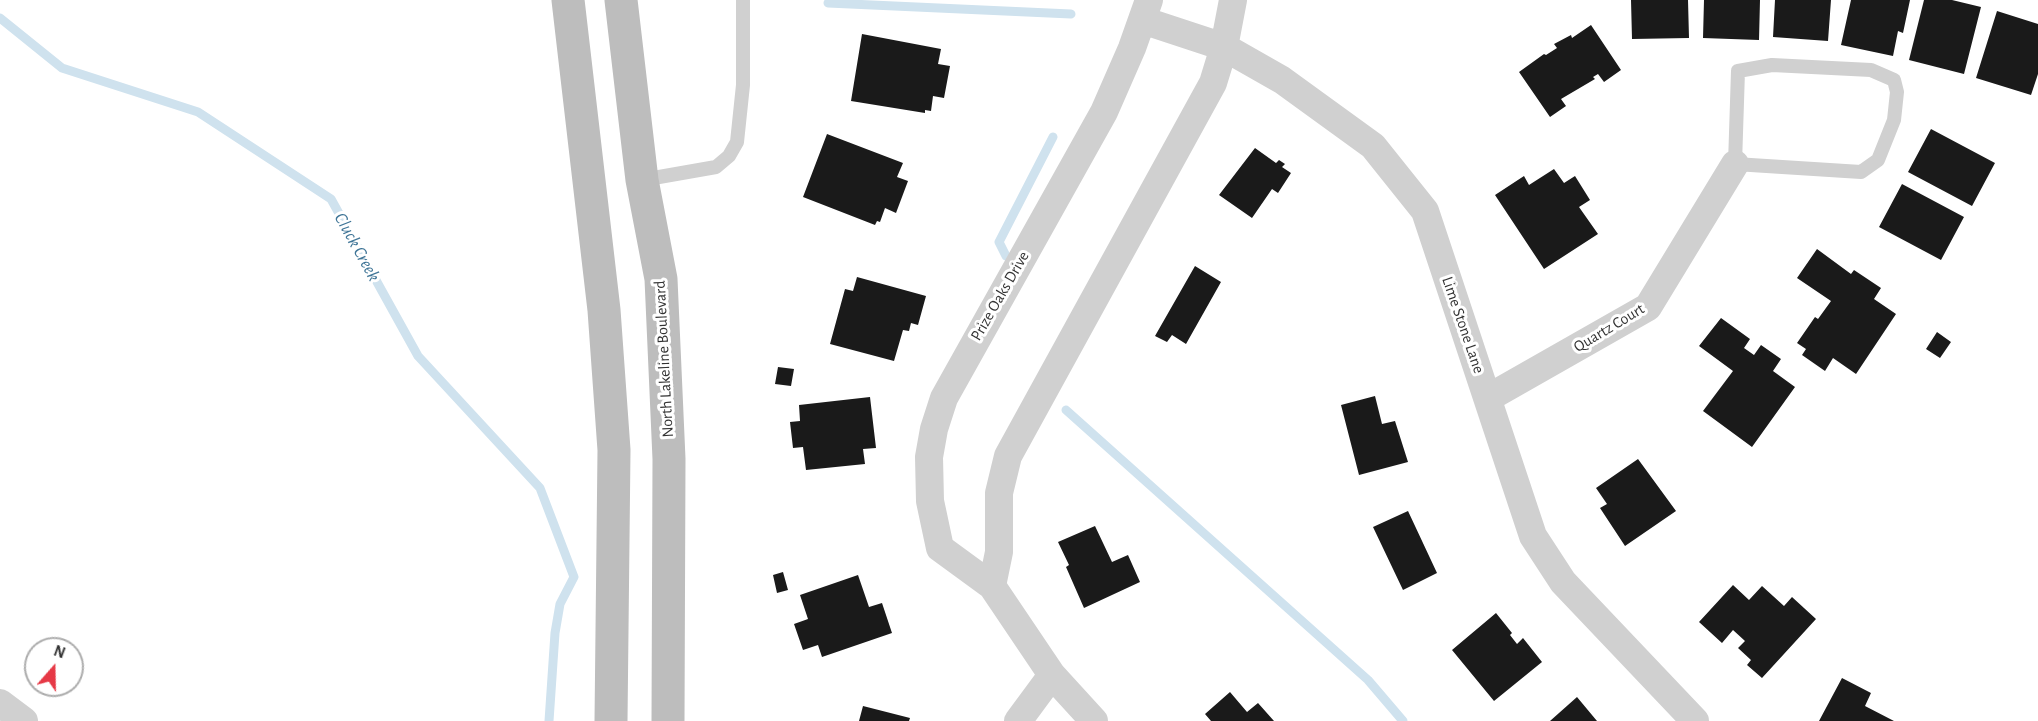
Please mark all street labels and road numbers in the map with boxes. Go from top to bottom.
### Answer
street label: Prize Oaks Drive [967,248,1033,344]
street label: Lime Stone Lane [1437,274,1489,376]
street label: North Lakeline Boulevard [650,280,678,438]
street label: Quartz Court [1570,299,1648,357]

